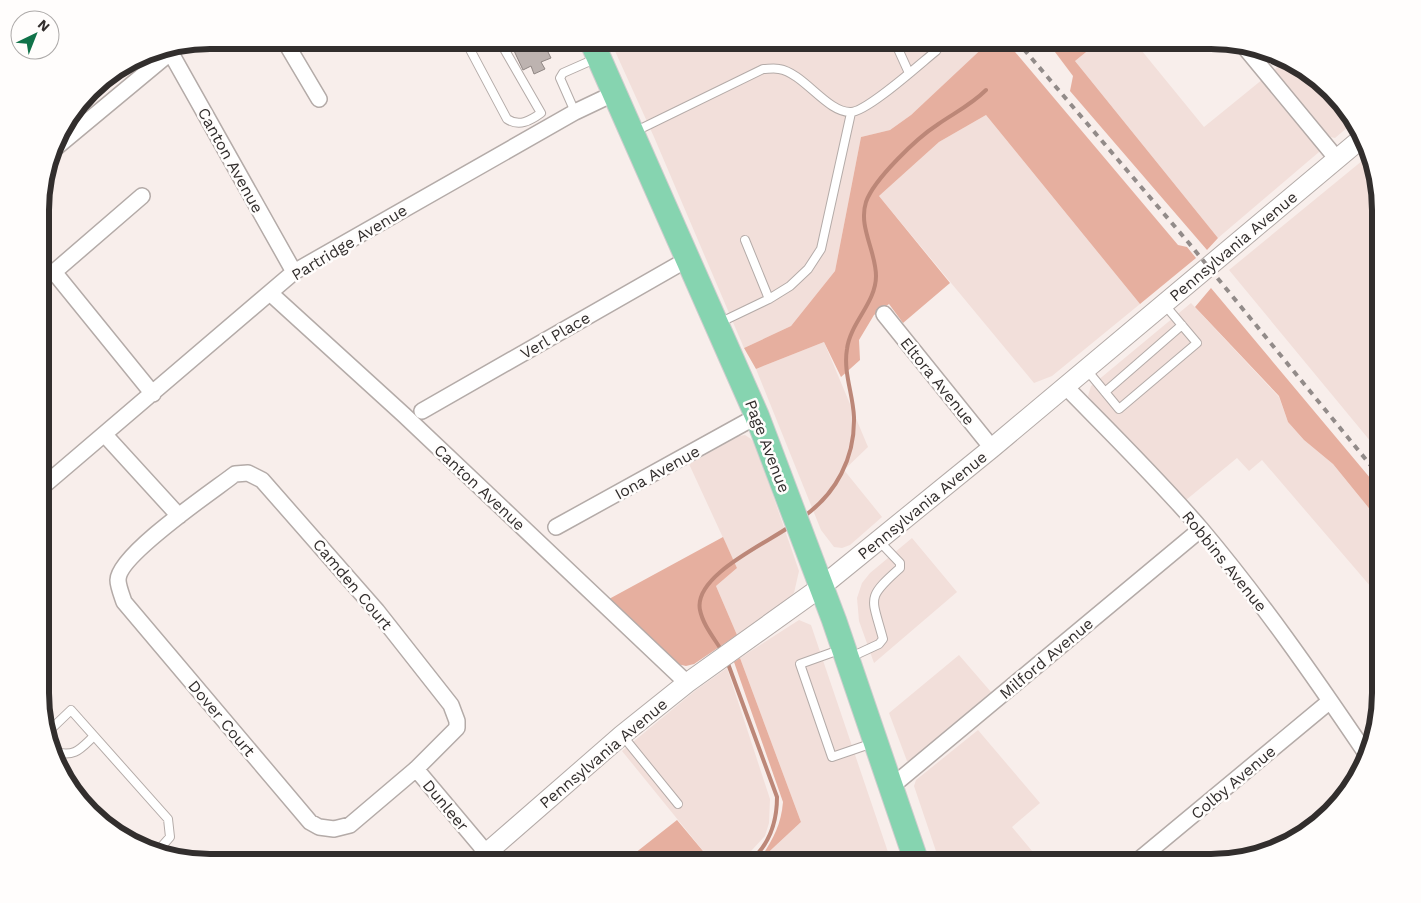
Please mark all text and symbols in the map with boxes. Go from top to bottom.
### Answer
north arrow [10,10,60,60]
text: N [35,16,53,35]
street label: Canton Avenue [194,104,267,216]
street label: Pennsylvania Avenue [1166,187,1301,305]
street label: Partridge Avenue [288,200,411,284]
street label: Verl Place [517,308,593,363]
street label: Eltora Avenue [896,334,979,429]
street label: Page Avenue [741,397,794,495]
street label: Canton Avenue [430,440,529,534]
street label: Iona Avenue [611,441,703,504]
street label: Pennsylvania Avenue [854,447,991,563]
street label: Robbins Avenue [1178,507,1271,615]
street label: Camden Court [309,535,396,634]
street label: Milford Avenue [996,614,1097,703]
street label: Dover Court [184,676,259,760]
street label: Pennsylvania Avenue [536,694,671,812]
street label: Colby Avenue [1187,742,1279,823]
street label: Dunleer [419,776,473,835]

